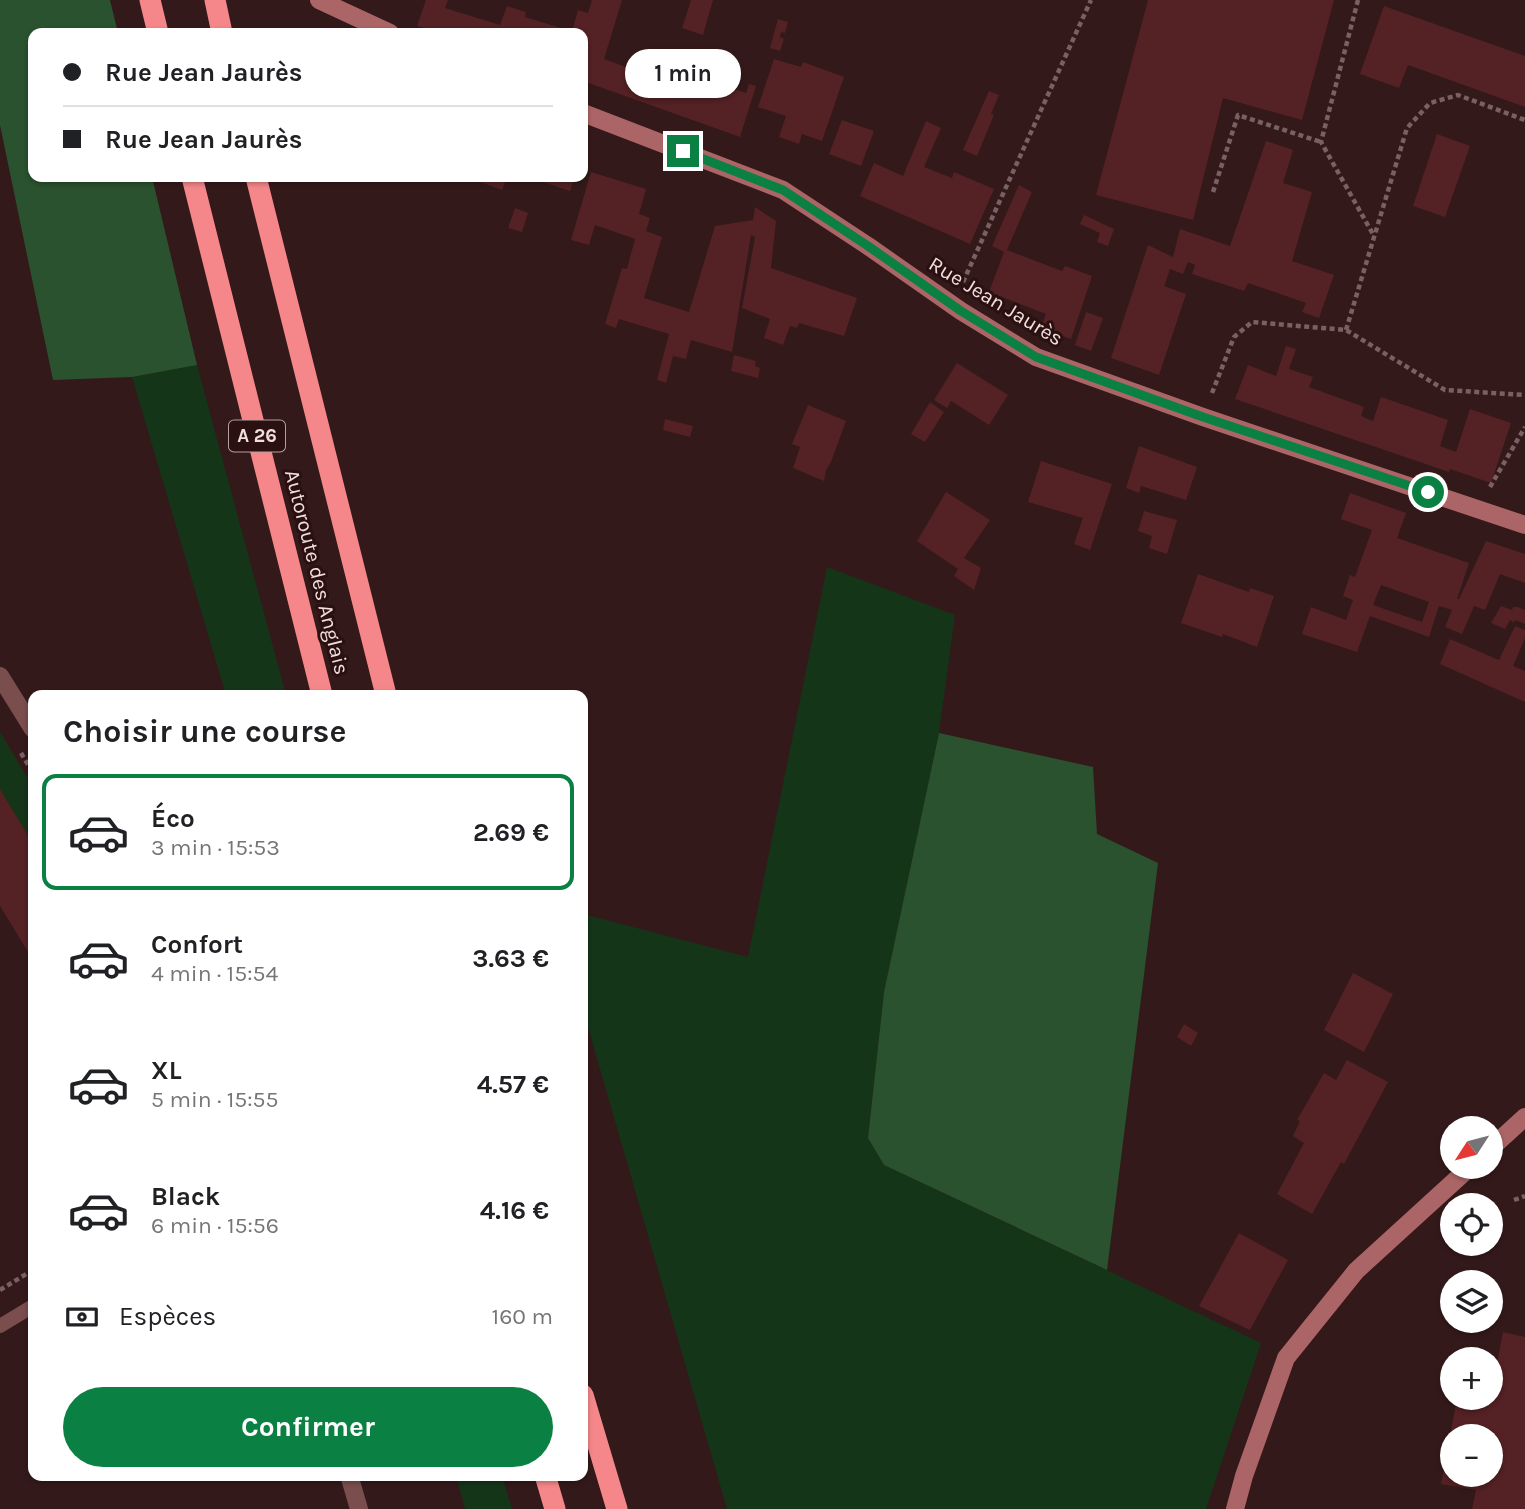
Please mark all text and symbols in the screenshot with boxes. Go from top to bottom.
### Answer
callout: 1 min [625,50,741,99]
text: Rue Jean Jaurès [105,57,302,88]
text: 1 min [654,60,712,87]
text: Rue Jean Jaurès [105,124,302,155]
route end [667,135,699,167]
street label: Rue Jean Jaurès [925,252,1067,350]
road number: A 26 [229,420,285,452]
street label: Autoroute des Anglais [280,467,354,677]
route start [1412,476,1444,508]
text: Choisir une course [63,713,346,750]
icon: car [67,801,130,864]
text: Éco [151,803,195,834]
text: 2.69 € [473,817,549,848]
text: 3 min · 15:53 [151,834,280,861]
icon: car [67,927,130,990]
text: Confort [151,929,243,960]
text: 3.63 € [472,943,549,974]
text: 4 min · 15:54 [151,960,278,987]
icon: car [67,1053,130,1116]
text: XL [151,1055,182,1086]
text: 4.57 € [477,1069,549,1100]
text: 5 min · 15:55 [151,1086,279,1113]
north arrow [1440,1116,1503,1180]
map controls [1440,1116,1503,1487]
icon: car [67,1179,130,1242]
text: Black [151,1181,220,1212]
button: locate [1440,1193,1503,1256]
text: 4.16 € [480,1195,549,1226]
text: 6 min · 15:56 [151,1212,279,1239]
button: layers [1440,1270,1503,1333]
icon: cash [63,1298,101,1336]
text: Espèces [119,1301,216,1332]
text: 160 m [492,1303,553,1330]
button: + [1440,1347,1503,1410]
button: Confirmer [63,1387,553,1467]
button: − [1440,1424,1503,1487]

